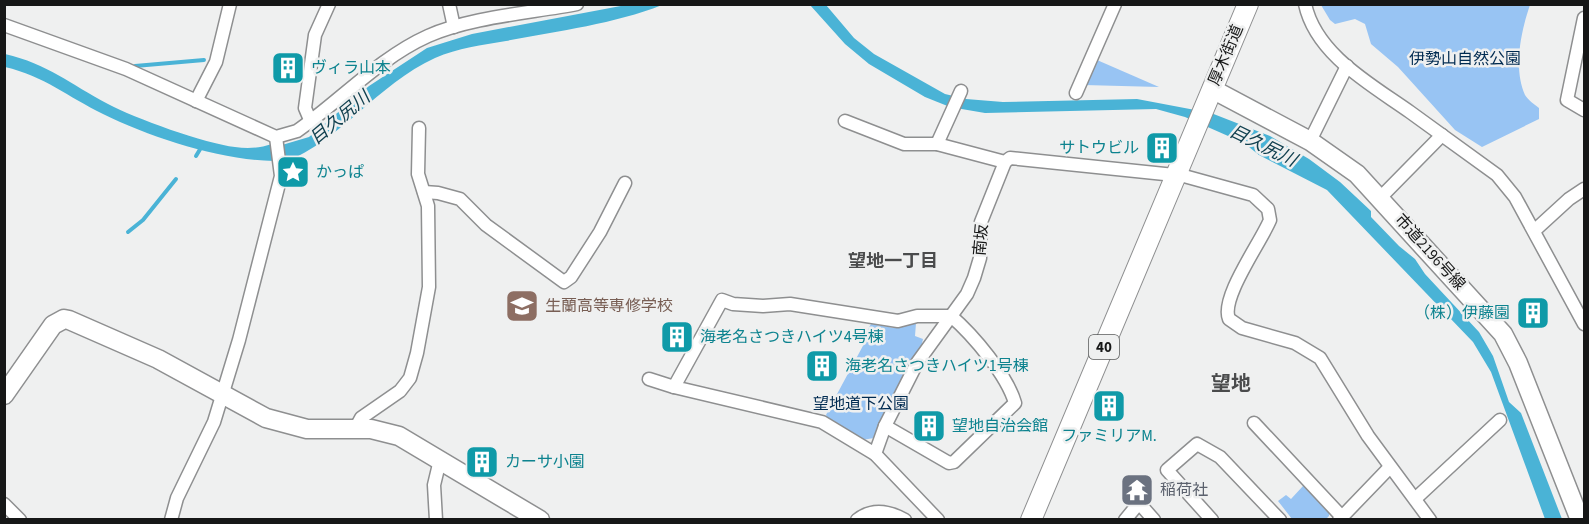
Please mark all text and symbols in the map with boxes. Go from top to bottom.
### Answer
street label: 厚木街道 [1203,21,1249,89]
park label: 伊勢山自然公園 [1409,48,1521,70]
building icon: ヴィラ山本 [270,50,306,86]
place label: ヴィラ山本 [311,57,391,79]
water label: 目久尻川 [304,84,377,151]
water label: 目久尻川 [1225,119,1303,174]
building icon: サトウビル [1144,130,1180,166]
place label: サトウビル [1059,137,1139,159]
place icon: かっぱ [275,154,311,190]
place label: かっぱ [316,161,364,183]
street label: 市道2196号線 [1390,209,1470,295]
street label: 南坂 [969,223,993,257]
district label: 望地一丁目 [848,249,938,274]
school or university icon: 生蘭高等専修学校 [504,288,540,324]
place label: 生蘭高等専修学校 [545,295,673,317]
building icon: （株）伊藤園 [1515,295,1551,331]
place label: （株）伊藤園 [1414,302,1510,324]
building icon: 海老名さつきハイツ4号棟 [659,319,695,355]
place label: 海老名さつきハイツ4号棟 [700,326,884,348]
road number: 40 [1089,335,1119,359]
building icon: 海老名さつきハイツ1号棟 [804,348,840,384]
place label: 海老名さつきハイツ1号棟 [845,355,1029,377]
district label: 望地 [1211,370,1251,398]
building icon: ファミリアM. [1091,388,1127,424]
park label: 望地道下公園 [813,393,909,415]
building icon: 望地自治会館 [911,408,947,444]
place label: 望地自治会館 [952,415,1048,437]
place label: ファミリアM. [1061,425,1157,447]
building icon: カーサ小園 [464,444,500,480]
place label: カーサ小園 [505,451,585,473]
temple icon: 稲荷社 [1119,472,1155,508]
place label: 稲荷社 [1160,479,1208,501]

